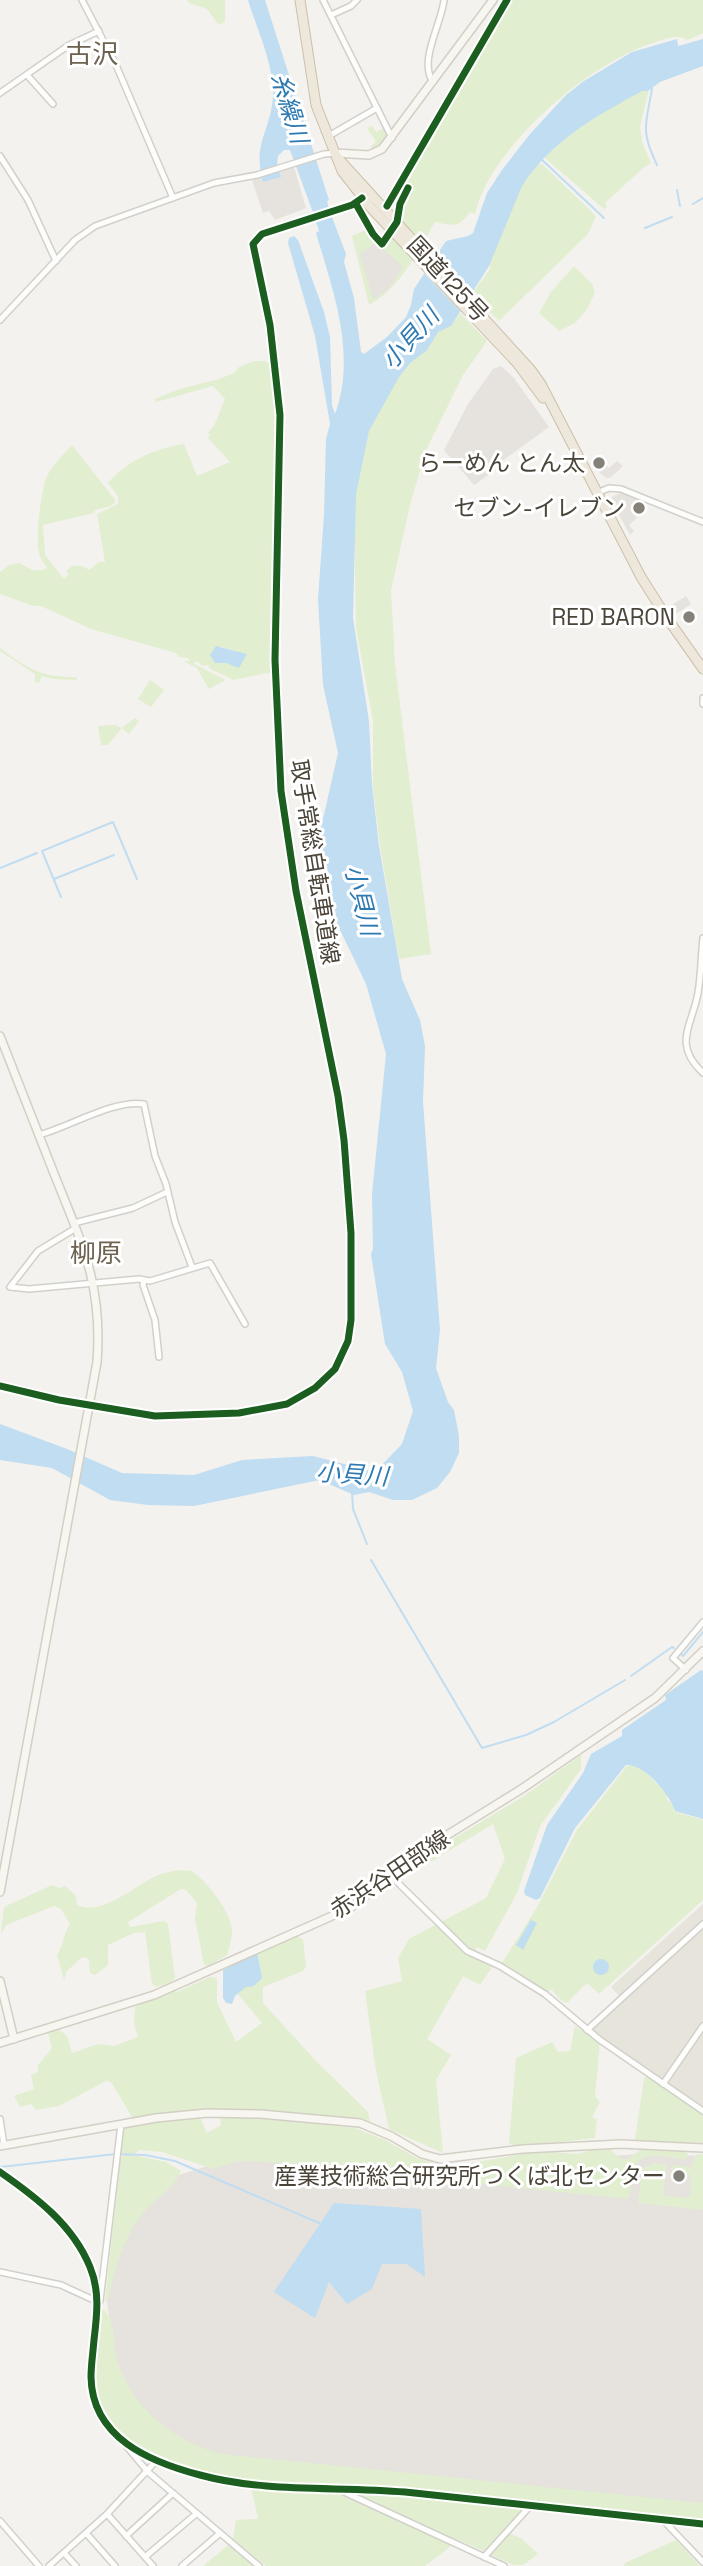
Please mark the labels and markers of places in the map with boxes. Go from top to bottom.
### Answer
place label: らーめん とん太 [418,448,585,478]
marker: らーめん とん太 [591,455,607,471]
place label: セブン-イレブン [454,493,625,523]
marker: セブン-イレブン [631,500,647,516]
place label: RED BARON [552,602,675,632]
marker: RED BARON [681,609,697,625]
place label: 産業技術総合研究所つくば北センター [274,2161,665,2191]
marker: 産業技術総合研究所つくば北センター [671,2168,687,2184]

